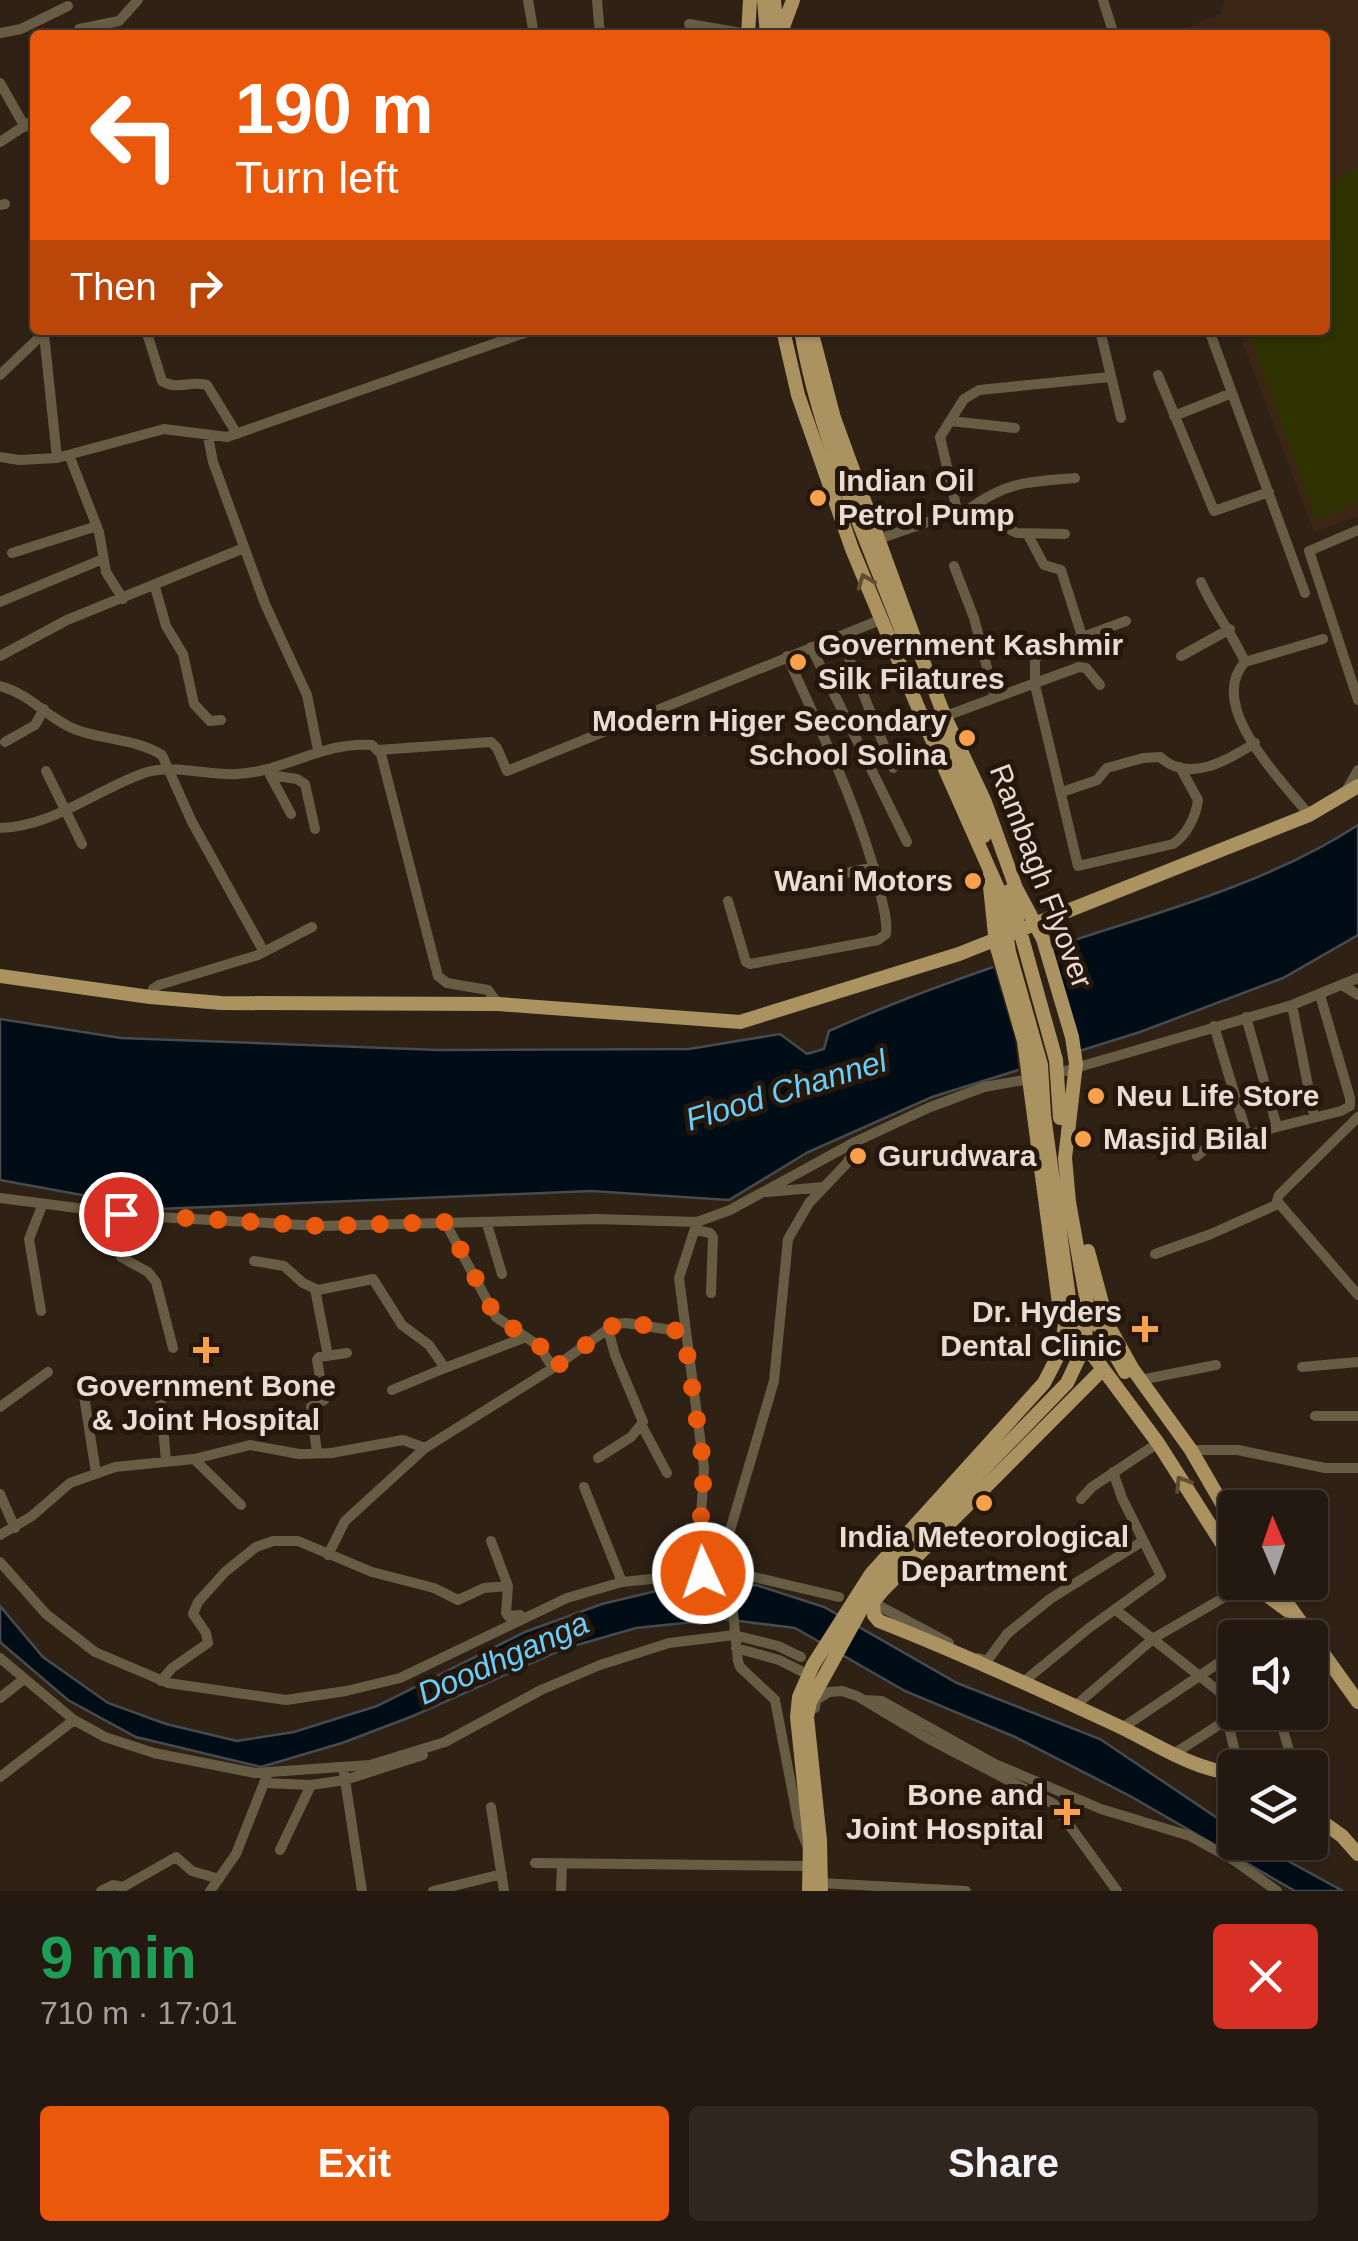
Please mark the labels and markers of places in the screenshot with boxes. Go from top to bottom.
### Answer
place label: Indian Oil Petrol Pump [838,464,1015,531]
marker: Indian Oil Petrol Pump [807,487,829,509]
place label: Government Kashmir Silk Filatures [818,628,1123,695]
marker: Government Kashmir Silk Filatures [787,651,809,673]
place label: Modern Higer Secondary School Solina [592,704,947,771]
marker: Modern Higer Secondary School Solina [956,727,978,749]
place label: Wani Motors [774,864,953,897]
marker: Wani Motors [962,870,984,892]
place label: Neu Life Store [1116,1079,1319,1112]
marker: Neu Life Store [1085,1085,1107,1107]
place label: Masjid Bilal [1103,1122,1268,1155]
marker: Masjid Bilal [1072,1128,1094,1150]
place label: Gurudwara [878,1139,1037,1172]
marker: Gurudwara [847,1145,869,1167]
pin [79,1172,164,1257]
place label: Dr. Hyders Dental Clinic [940,1295,1122,1362]
marker: Dr. Hyders Dental Clinic [1132,1316,1158,1342]
marker: Government Bone & Joint Hospital [193,1337,219,1363]
place label: Government Bone & Joint Hospital [76,1369,336,1436]
marker: India Meteorological Department [973,1492,995,1514]
place label: India Meteorological Department [839,1520,1129,1587]
place label: Bone and Joint Hospital [846,1778,1044,1845]
marker: Bone and Joint Hospital [1054,1799,1080,1825]

